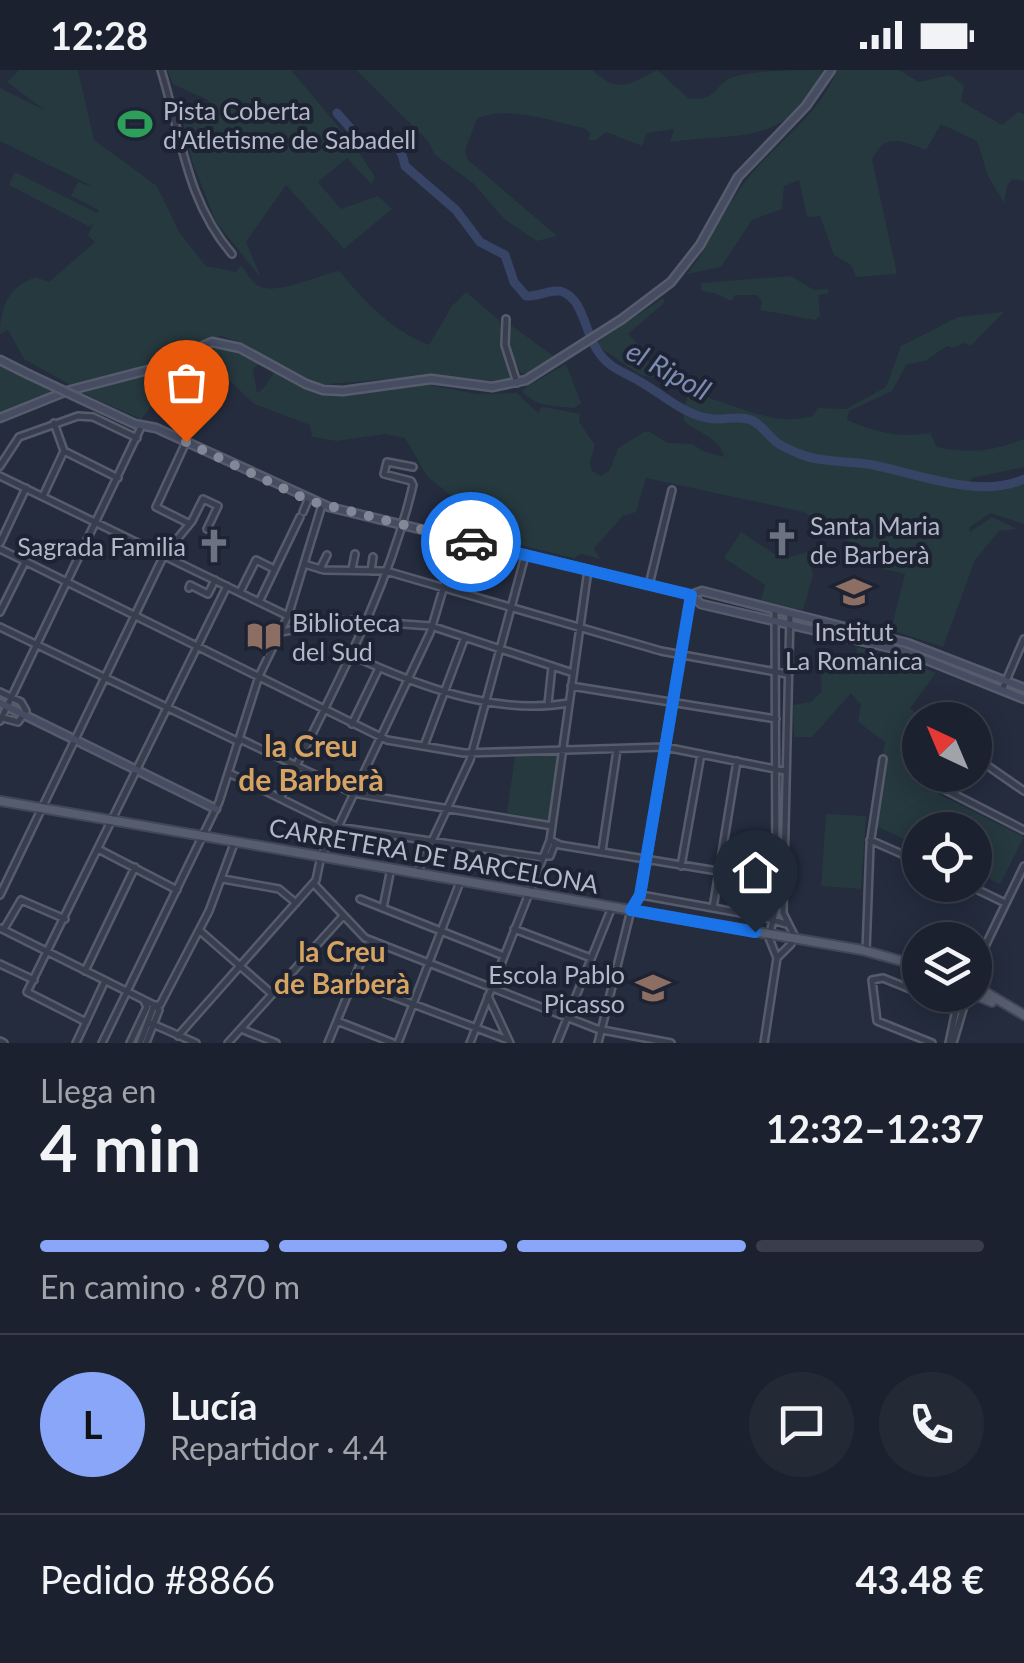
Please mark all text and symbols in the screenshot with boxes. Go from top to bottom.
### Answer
text: 12:28 [50,12,148,58]
place label: Pista Coberta d'Atletisme de Sabadell [163,95,416,154]
sports icon: Pista Coberta d'Atletisme de Sabadell [116,105,154,143]
water label: el Ripoll [621,333,717,407]
pin [144,340,229,443]
icon: bag [159,355,214,410]
courier [421,492,521,592]
place label: Santa Maria de Barberà [810,510,940,569]
icon: car [444,515,499,570]
church icon: Santa Maria de Barberà [763,520,801,558]
church icon: Sagrada Familia [195,527,233,565]
place label: Sagrada Familia [17,531,186,561]
school or university icon: Institut La Romànica [835,573,873,611]
place label: Biblioteca del Sud [292,607,400,666]
place label: Institut La Romànica [785,616,923,675]
library icon: Biblioteca del Sud [245,617,283,655]
north arrow [902,702,992,792]
map controls [902,702,992,1012]
district label: la Creu de Barberà [238,727,384,797]
street label: CARRETERA DE BARCELONA [267,811,601,899]
button: locate [902,812,992,902]
pin [713,830,798,933]
icon: home [728,845,783,900]
button: layers [902,922,992,1012]
district label: la Creu de Barberà [274,934,410,1000]
place label: Escola Pablo Picasso [488,959,625,1018]
school or university icon: Escola Pablo Picasso [634,969,672,1007]
text: Llega en [40,1071,156,1110]
text: 12:32–12:37 [766,1105,984,1151]
text: 4 min [40,1108,201,1186]
text: En camino · 870 m [40,1267,300,1306]
button: chat [749,1372,854,1477]
button: phone [879,1372,984,1477]
text: Lucía [170,1382,258,1428]
text: L [83,1401,102,1447]
text: Repartidor · 4.4 [170,1428,388,1467]
text: Pedido #8866 [40,1556,275,1602]
text: 43.48 € [856,1556,984,1602]

